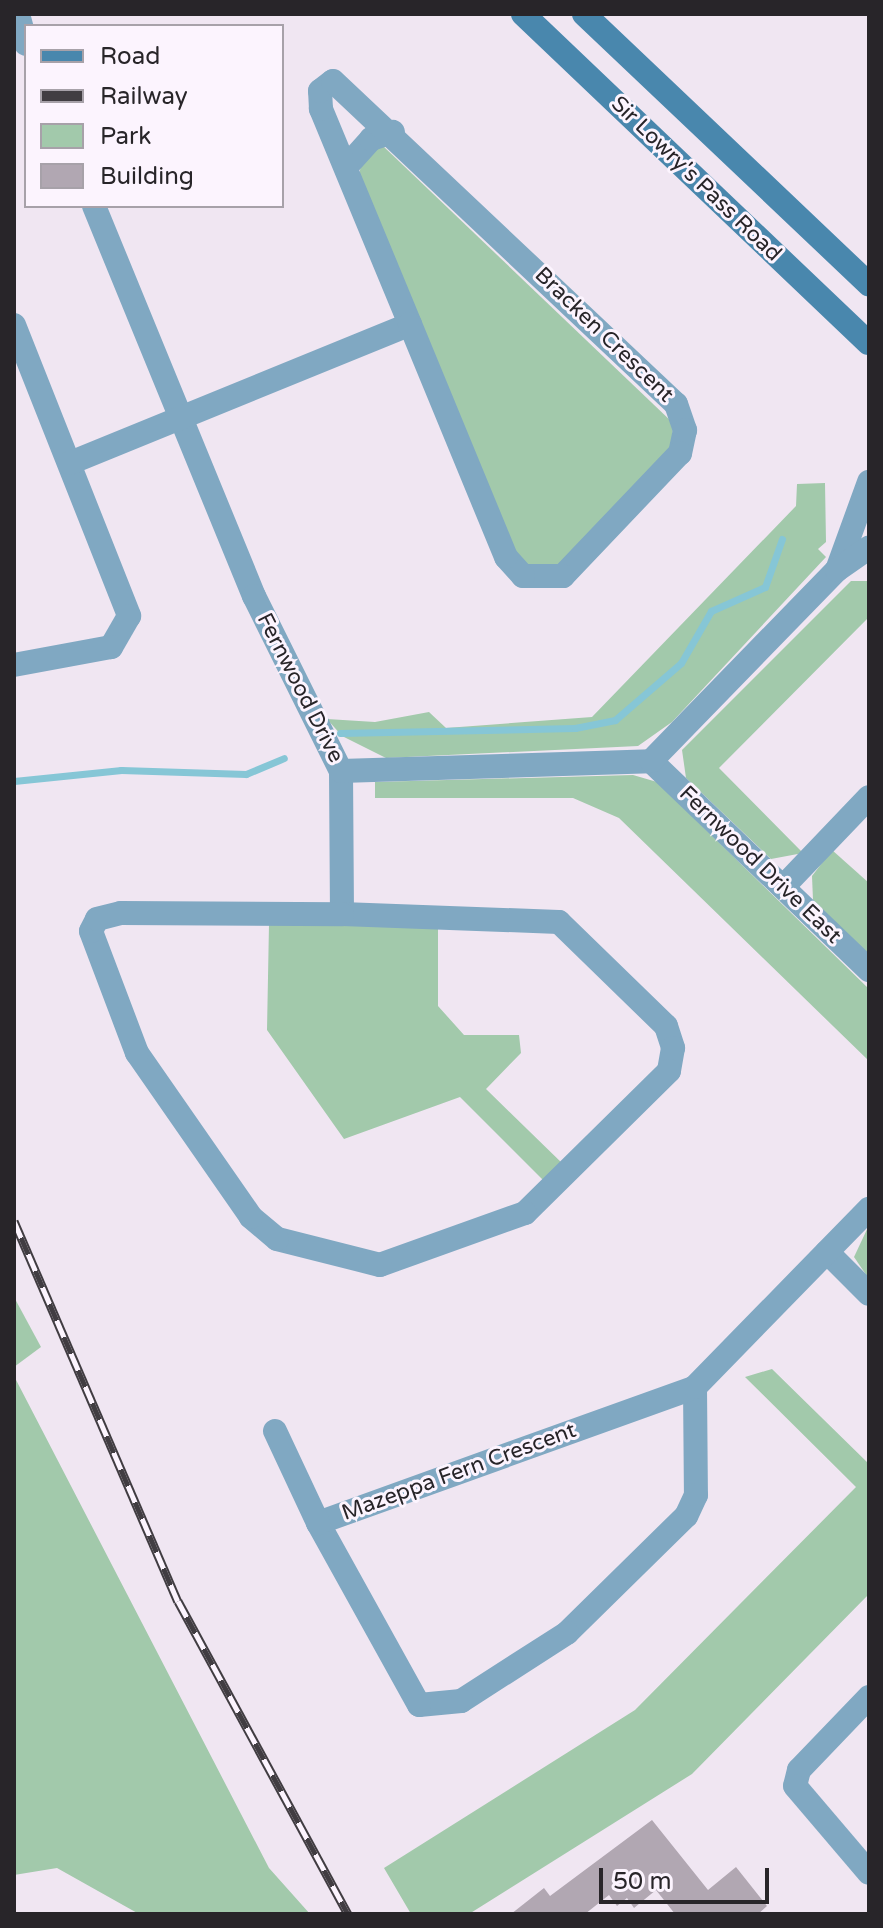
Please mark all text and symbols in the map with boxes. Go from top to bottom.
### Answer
legend [24,24,284,208]
text: Road [100,42,160,71]
text: Railway [100,82,188,111]
street label: Sir Lowry's Pass Road [605,91,787,267]
text: Park [100,122,151,151]
text: Building [100,162,194,191]
street label: Bracken Crescent [529,262,679,408]
street label: Fernwood Drive [251,609,349,767]
street label: Fernwood Drive East [673,781,847,949]
street label: Mazeppa Fern Crescent [338,1417,580,1527]
scale bar [603,1852,773,1902]
text: 50 m [613,1867,671,1896]

